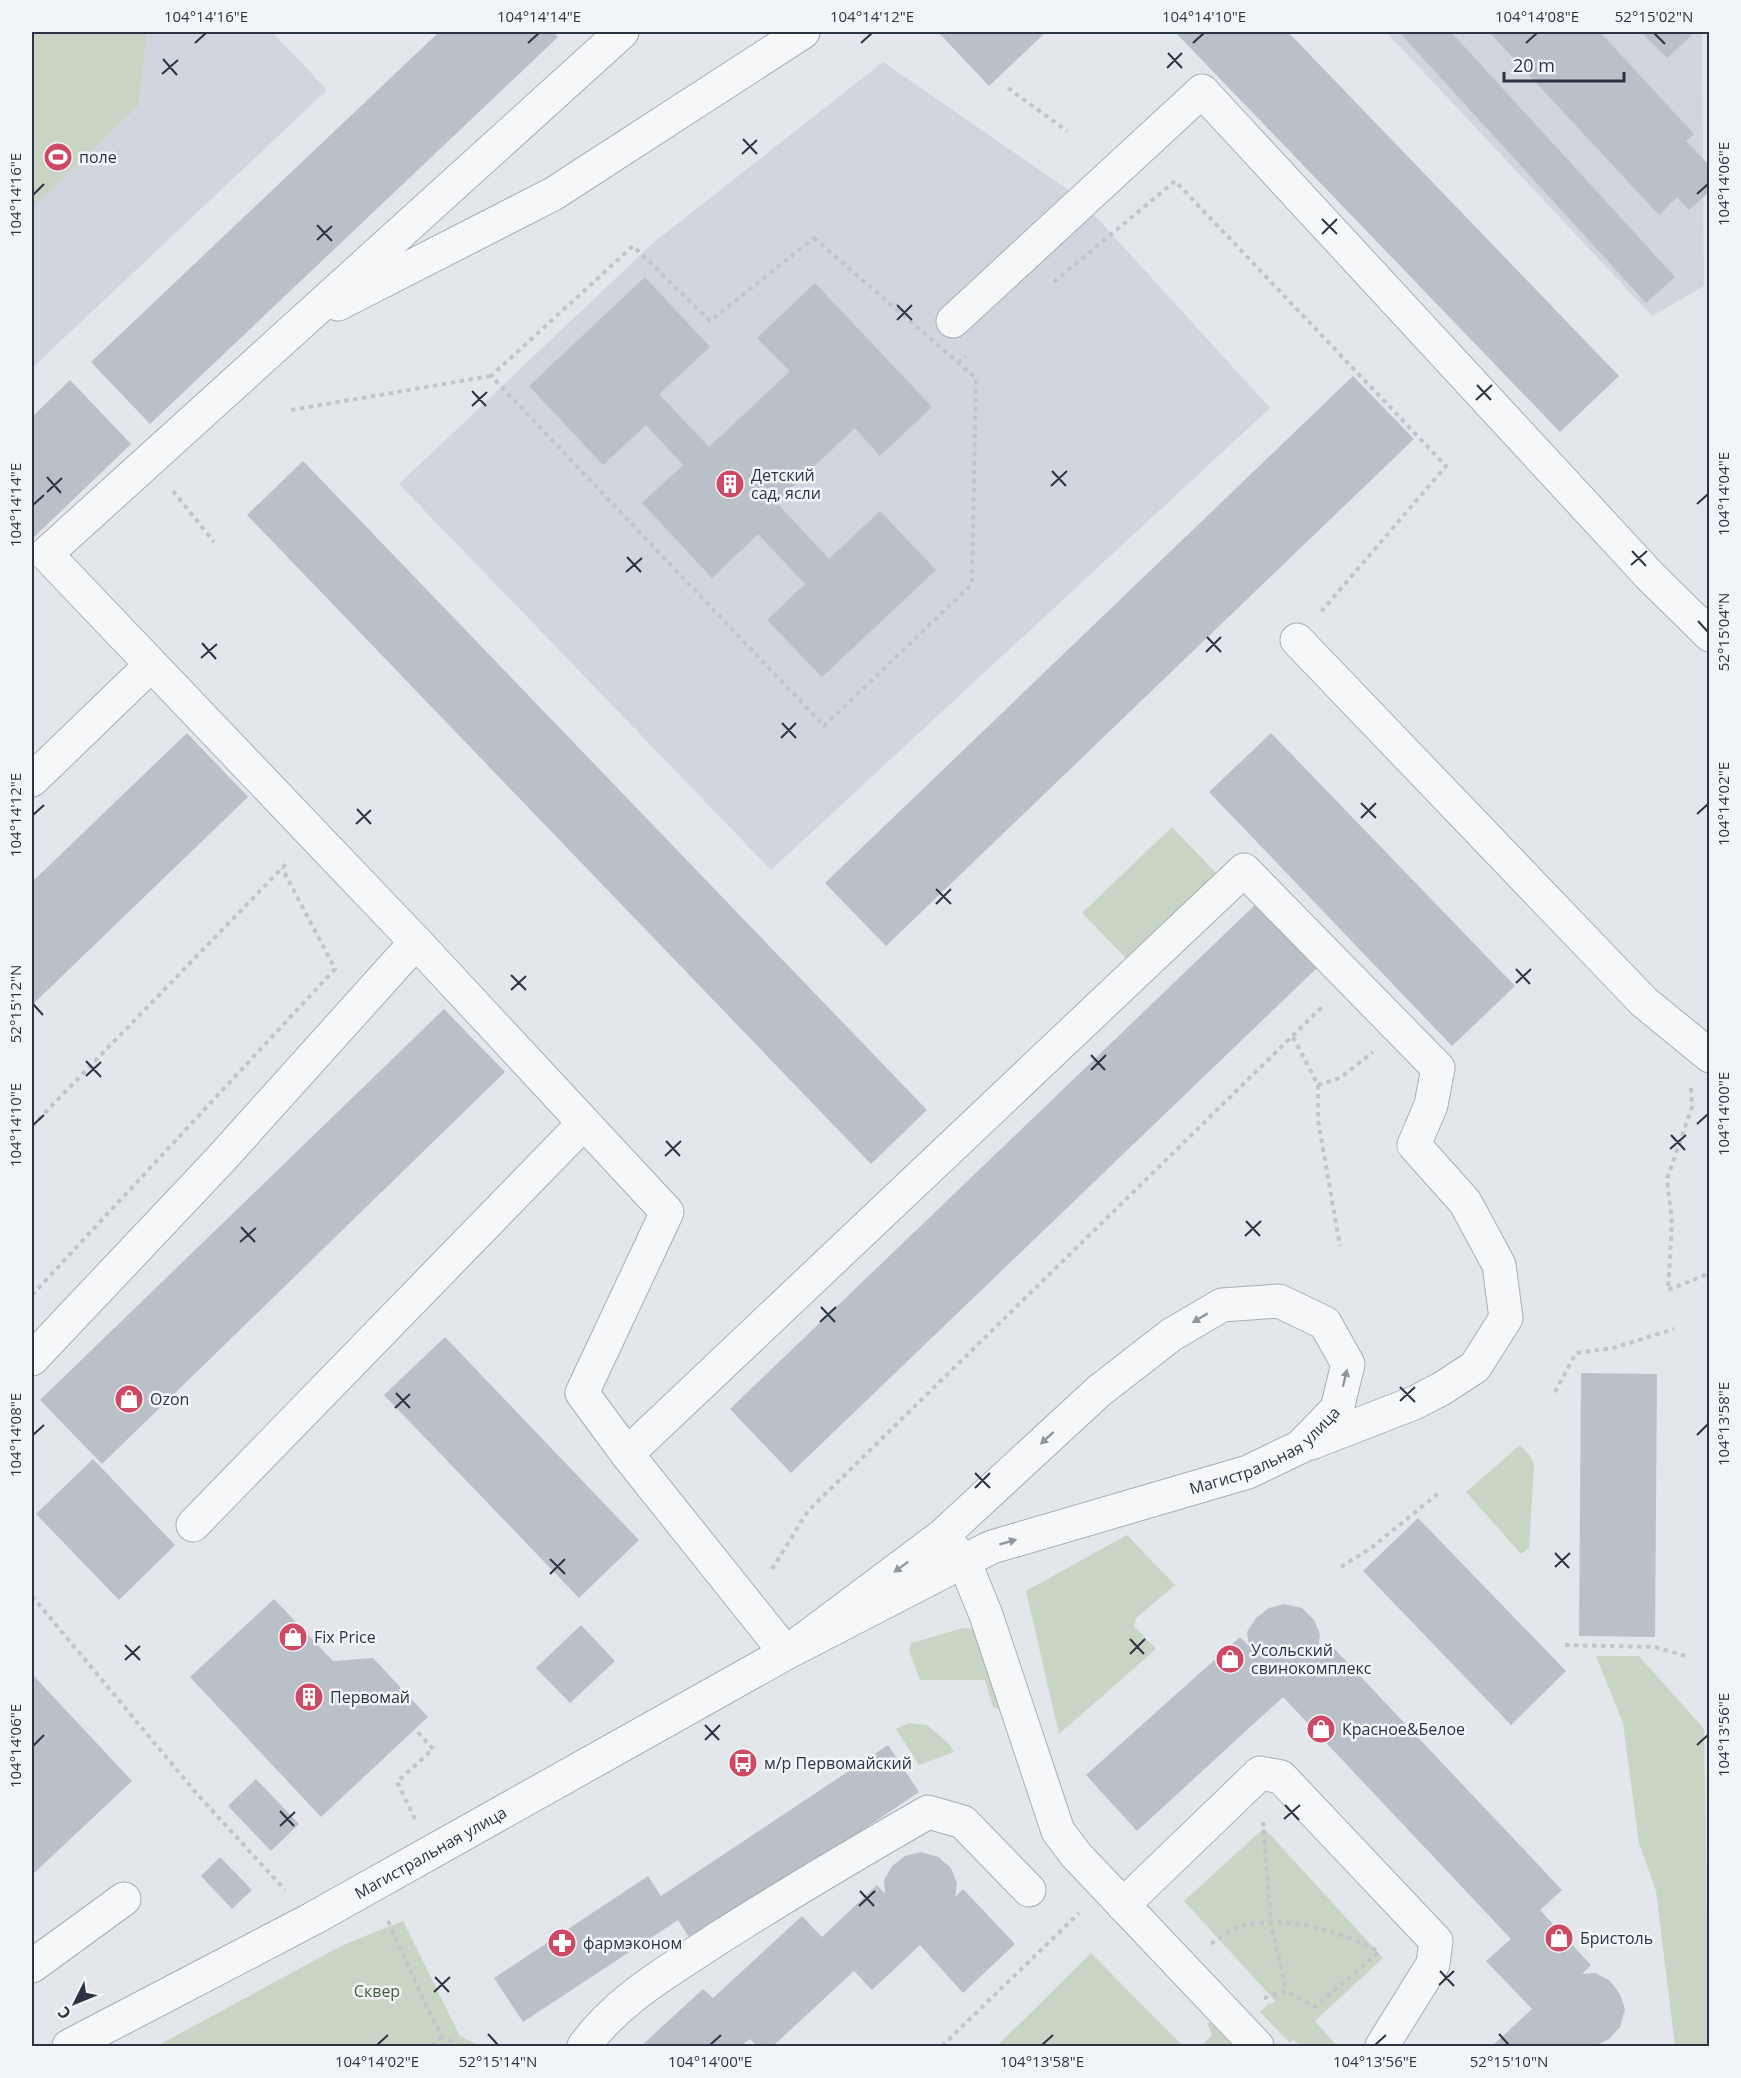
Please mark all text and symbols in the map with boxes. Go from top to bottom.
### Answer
text: 104°14'16"E [164,6,248,26]
text: 104°14'14"E [497,6,581,26]
text: 104°14'12"E [830,6,914,26]
text: 104°14'10"E [1162,6,1246,26]
text: 104°14'08"E [1495,6,1579,26]
text: 52°15'02"N [1615,6,1693,26]
scale bar [1504,45,1624,83]
text: 20 m [1513,53,1555,77]
sports icon: поле [42,141,74,173]
text: 104°14'06"E [1713,142,1733,226]
place label: поле [79,146,117,168]
text: 104°14'16"E [5,153,25,237]
text: 104°14'04"E [1713,452,1733,536]
text: 104°14'14"E [5,463,25,547]
place label: Детский сад, ясли [751,464,821,504]
building icon: Детский сад, ясли [714,468,746,500]
text: 52°15'04"N [1713,593,1733,671]
text: 104°14'02"E [1713,762,1733,846]
text: 104°14'12"E [5,773,25,857]
text: 52°15'12"N [5,965,25,1043]
text: 104°14'00"E [1713,1072,1733,1156]
text: 104°14'10"E [5,1083,25,1167]
one-way arrow [1191,1313,1208,1323]
one-way arrow [1340,1369,1350,1387]
text: 104°13'58"E [1713,1382,1733,1466]
shop icon: Ozon [113,1383,145,1415]
place label: Ozon [150,1388,189,1410]
text: 104°14'08"E [5,1393,25,1477]
street label: Магистральная улица [1187,1402,1345,1500]
one-way arrow [1041,1431,1055,1445]
one-way arrow [999,1537,1017,1546]
one-way arrow [893,1560,908,1572]
shop icon: Fix Price [277,1621,309,1653]
place label: Fix Price [314,1626,376,1648]
place label: Усольский свинокомплекс [1251,1639,1372,1679]
shop icon: Усольский свинокомплекс [1214,1643,1246,1675]
building icon: Первомай [293,1681,325,1713]
place label: Первомай [330,1686,410,1708]
text: 104°13'56"E [1713,1693,1733,1777]
text: 104°14'06"E [5,1704,25,1788]
shop icon: Красное&Белое [1305,1713,1337,1745]
place label: Красное&Белое [1342,1718,1465,1740]
bus stop icon: м/р Первомайский [727,1747,759,1779]
place label: м/р Первомайский [764,1752,912,1774]
street label: Магистральная улица [350,1801,510,1904]
shop icon: Бристоль [1543,1922,1575,1954]
pharmacy icon: фармэконом [546,1927,578,1959]
place label: Бристоль [1580,1927,1653,1949]
place label: фармэконом [583,1932,682,1954]
north arrow [45,1973,105,2033]
park label: Сквер [354,1980,400,2002]
text: С [53,2002,76,2024]
text: 104°14'02"E [335,2051,419,2071]
text: 52°15'14"N [459,2051,537,2071]
text: 104°14'00"E [668,2051,752,2071]
text: 104°13'58"E [1000,2051,1084,2071]
text: 104°13'56"E [1333,2051,1417,2071]
text: 52°15'10"N [1470,2051,1548,2071]

